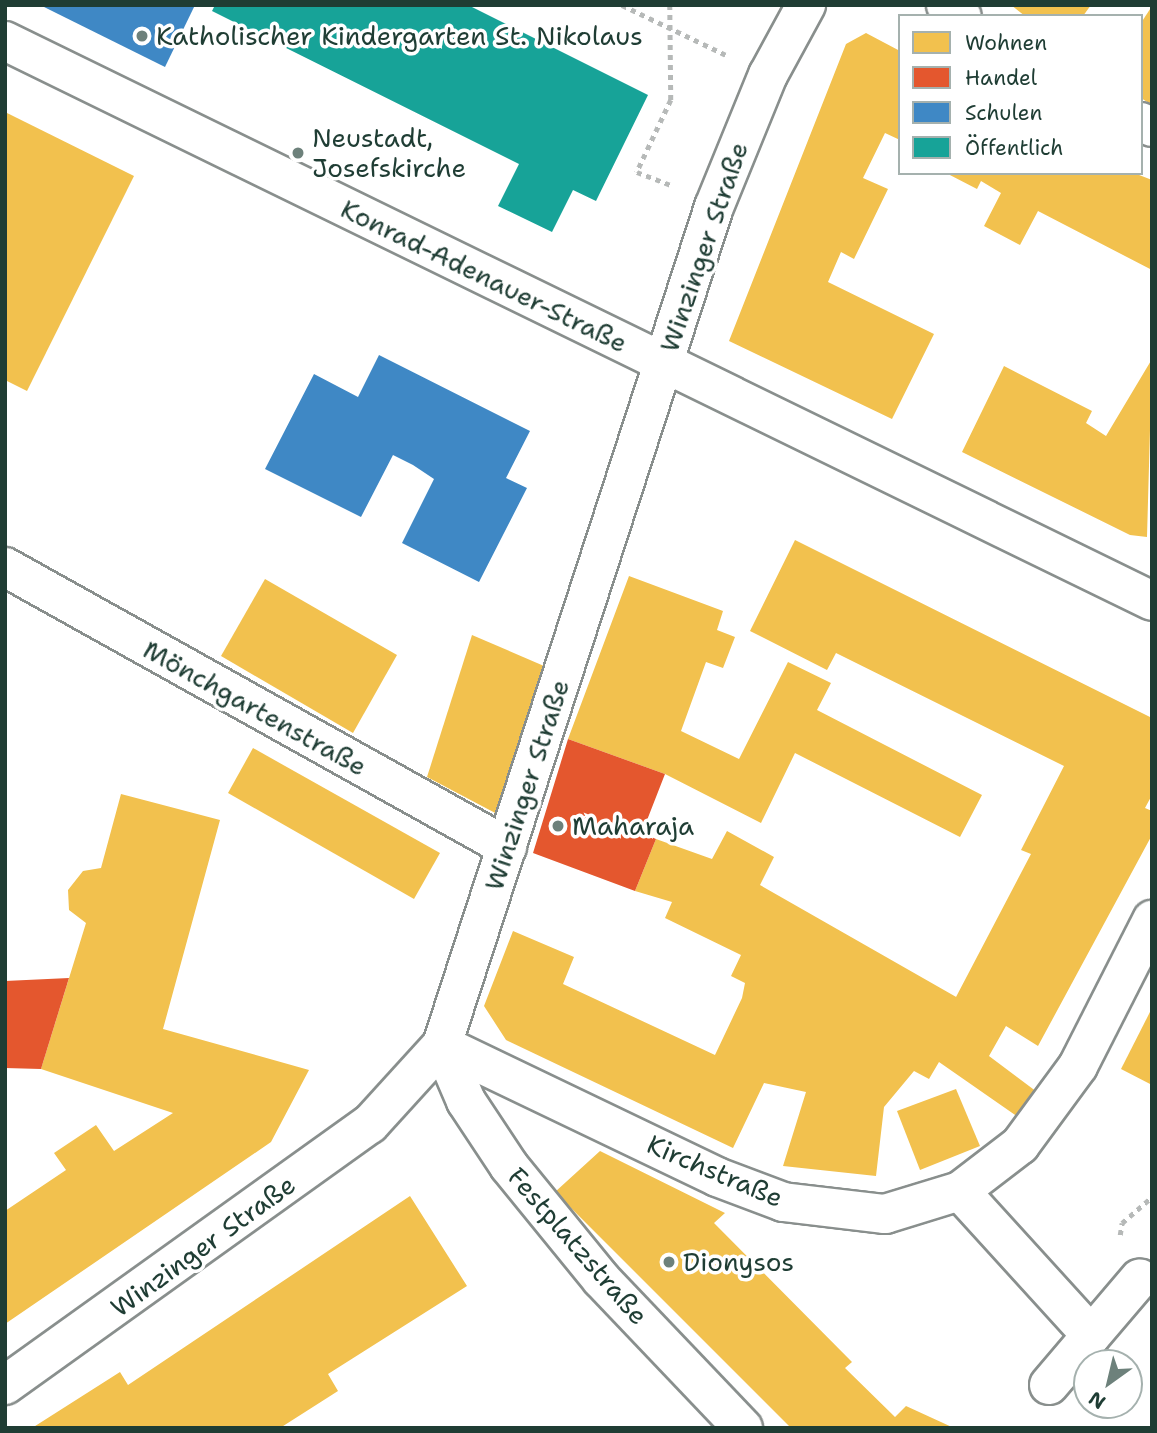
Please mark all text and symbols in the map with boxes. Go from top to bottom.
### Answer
legend [898,14,1143,175]
place label: Katholischer Kindergarten St. Nikolaus [156,20,643,52]
marker: Katholischer Kindergarten St. Nikolaus [134,28,150,44]
text: Wohnen [965,29,1047,57]
text: Handel [965,64,1037,92]
text: Schulen [965,99,1042,127]
place label: Neustadt, Josefskirche [312,122,466,184]
text: Öffentlich [965,134,1063,162]
street label: Winzinger Straße [653,138,755,356]
marker: Neustadt, Josefskirche [290,145,306,161]
street label: Konrad-Adenauer-Straße [336,193,632,359]
street label: Mönchgartenstraße [138,634,372,782]
street label: Winzinger Straße [478,676,576,894]
place label: Maharaja [572,810,694,842]
marker: Maharaja [550,818,566,834]
street label: Kirchstraße [642,1128,788,1214]
street label: Festplatzstraße [501,1161,655,1331]
street label: Winzinger Straße [105,1169,301,1323]
place label: Dionysos [683,1246,794,1278]
marker: Dionysos [661,1254,677,1270]
north arrow [1073,1349,1143,1419]
text: N [1084,1386,1110,1415]

